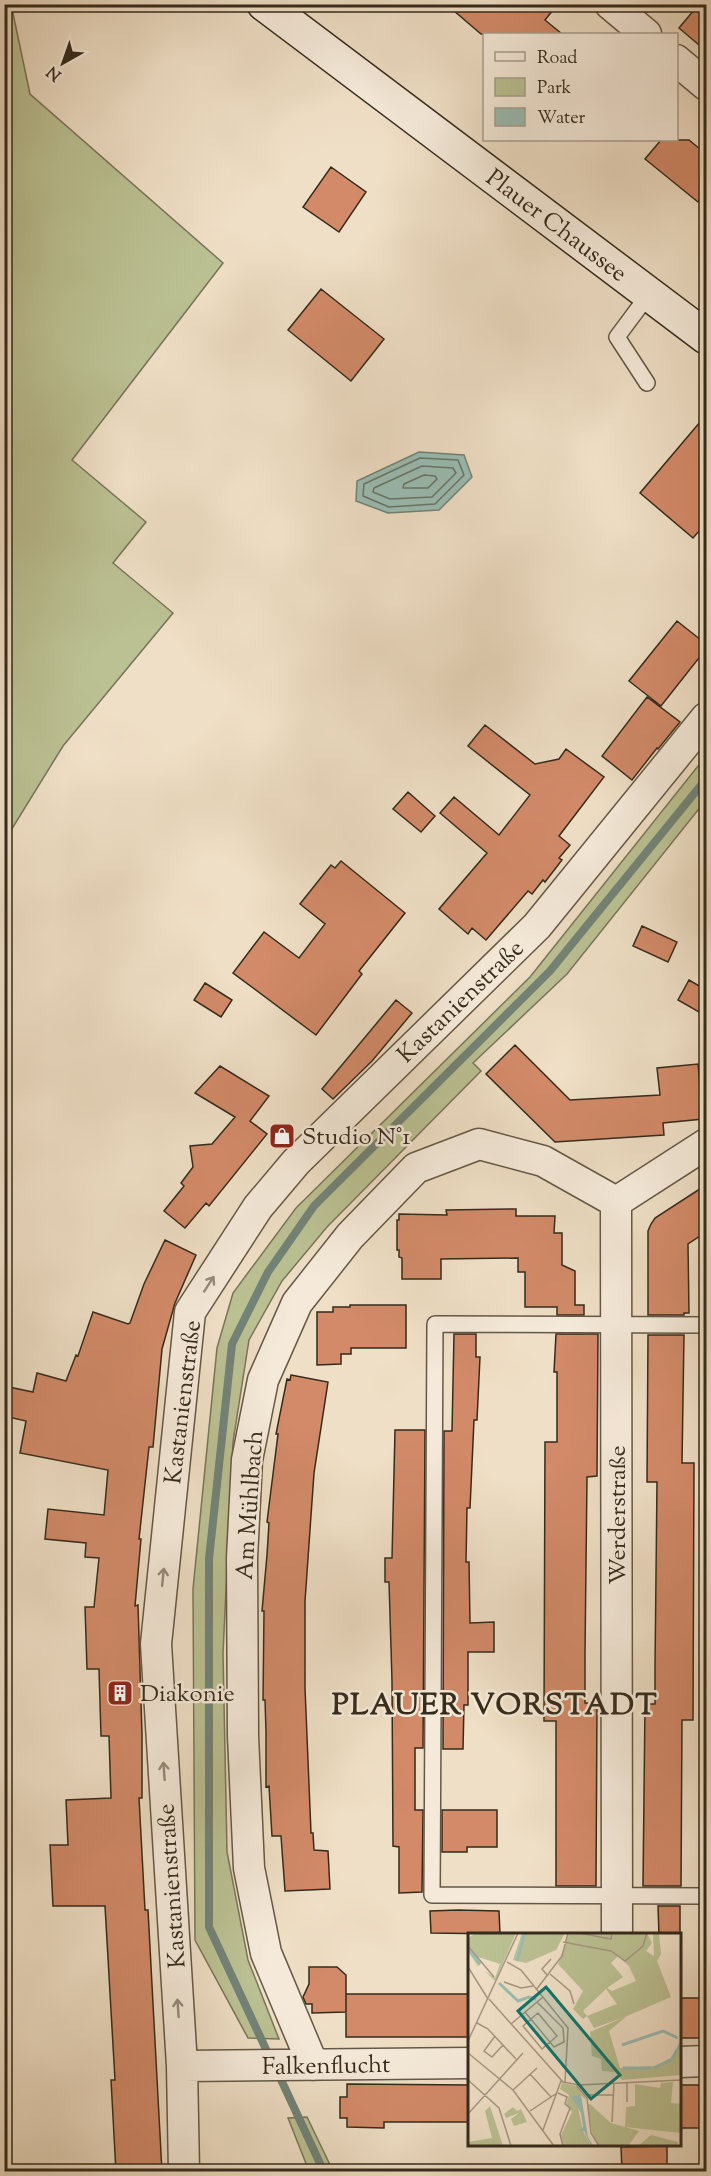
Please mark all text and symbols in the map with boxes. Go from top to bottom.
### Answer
north arrow [33,33,93,93]
legend [483,33,678,141]
text: Road [537,46,577,72]
text: N [43,60,67,85]
text: Park [537,76,572,102]
text: Water [537,106,586,132]
street label: Plauer Chaussee [478,162,634,291]
street label: Kastanienstraße [390,933,533,1072]
shop icon: Studio N°1 [267,1121,297,1151]
place label: Studio N°1 [302,1121,410,1155]
one-way arrow [203,1276,215,1292]
street label: Kastanienstraße [157,1318,211,1486]
street label: Am Mühlbach [229,1429,273,1581]
street label: Werderstraße [602,1445,636,1585]
one-way arrow [158,1567,169,1587]
building icon: Diakonie [105,1678,135,1708]
place label: Diakonie [140,1678,235,1712]
district label: PLAUER VORSTADT [332,1685,658,1728]
one-way arrow [158,1762,169,1782]
street label: Kastanienstraße [150,1802,196,1969]
inset map [468,1933,681,2146]
one-way arrow [173,1998,184,2018]
street label: Falkenflucht [261,2049,391,2085]

